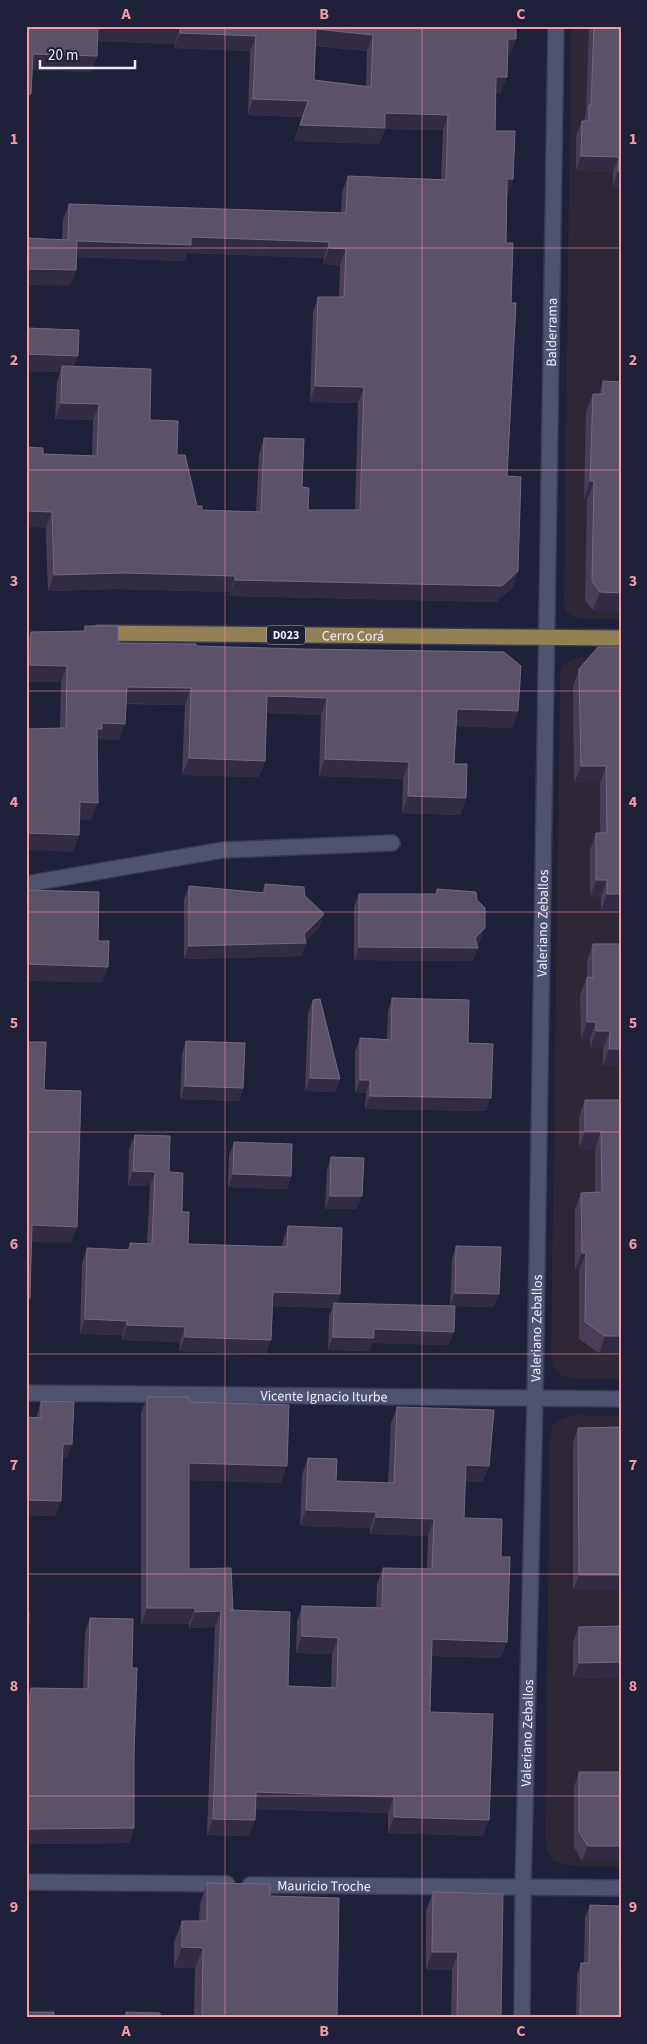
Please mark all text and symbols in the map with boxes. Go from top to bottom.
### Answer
text: A [120,3,131,25]
text: B [319,3,329,25]
text: C [516,3,526,25]
scale bar [40,38,135,70]
text: 20 m [48,45,78,66]
text: 1 [10,128,18,150]
text: 1 [629,128,637,150]
street label: Balderrama [542,298,563,367]
text: 2 [10,349,18,371]
text: 2 [629,349,637,371]
text: 3 [10,570,18,592]
text: 3 [629,570,637,592]
road number: D023 [267,626,305,644]
street label: Cerro Corá [322,626,384,647]
text: 4 [10,791,19,813]
text: 4 [629,791,638,813]
street label: Valeriano Zeballos [532,869,554,977]
text: 5 [10,1012,18,1034]
text: 5 [629,1012,637,1034]
text: 6 [10,1233,18,1255]
text: 6 [629,1233,637,1255]
street label: Valeriano Zeballos [526,1274,548,1382]
street label: Vicente Ignacio Iturbe [260,1386,388,1408]
text: 7 [10,1454,18,1476]
text: 7 [629,1454,637,1476]
text: 8 [10,1675,18,1697]
text: 8 [629,1675,637,1697]
street label: Valeriano Zeballos [516,1679,539,1787]
street label: Mauricio Troche [277,1876,371,1897]
text: 9 [10,1896,18,1918]
text: 9 [629,1896,637,1918]
text: A [120,2020,131,2042]
text: B [319,2020,329,2042]
text: C [516,2020,526,2042]

